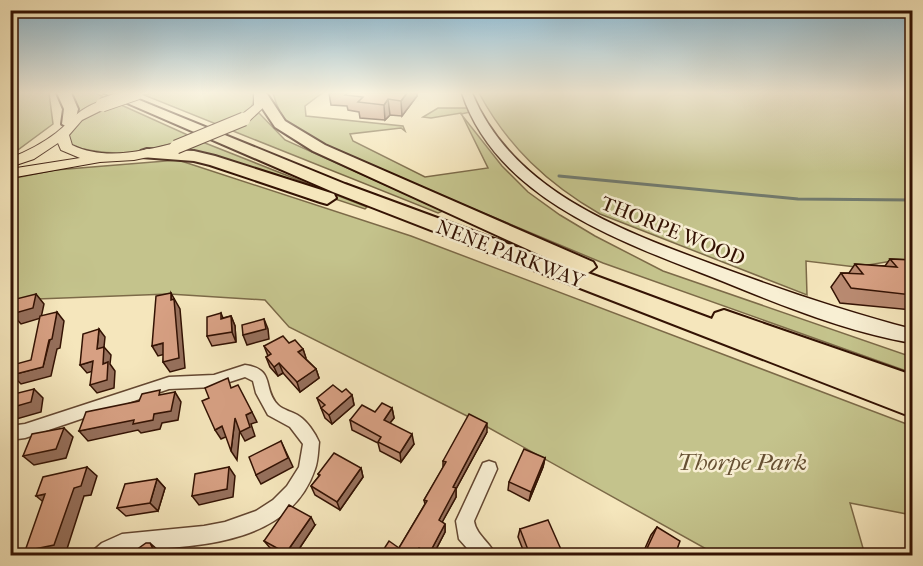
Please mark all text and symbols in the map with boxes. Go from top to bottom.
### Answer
street label: THORPE WOOD [598,192,748,270]
street label: NENE PARKWAY [433,215,588,293]
park label: Thorpe Park [677,448,807,476]

